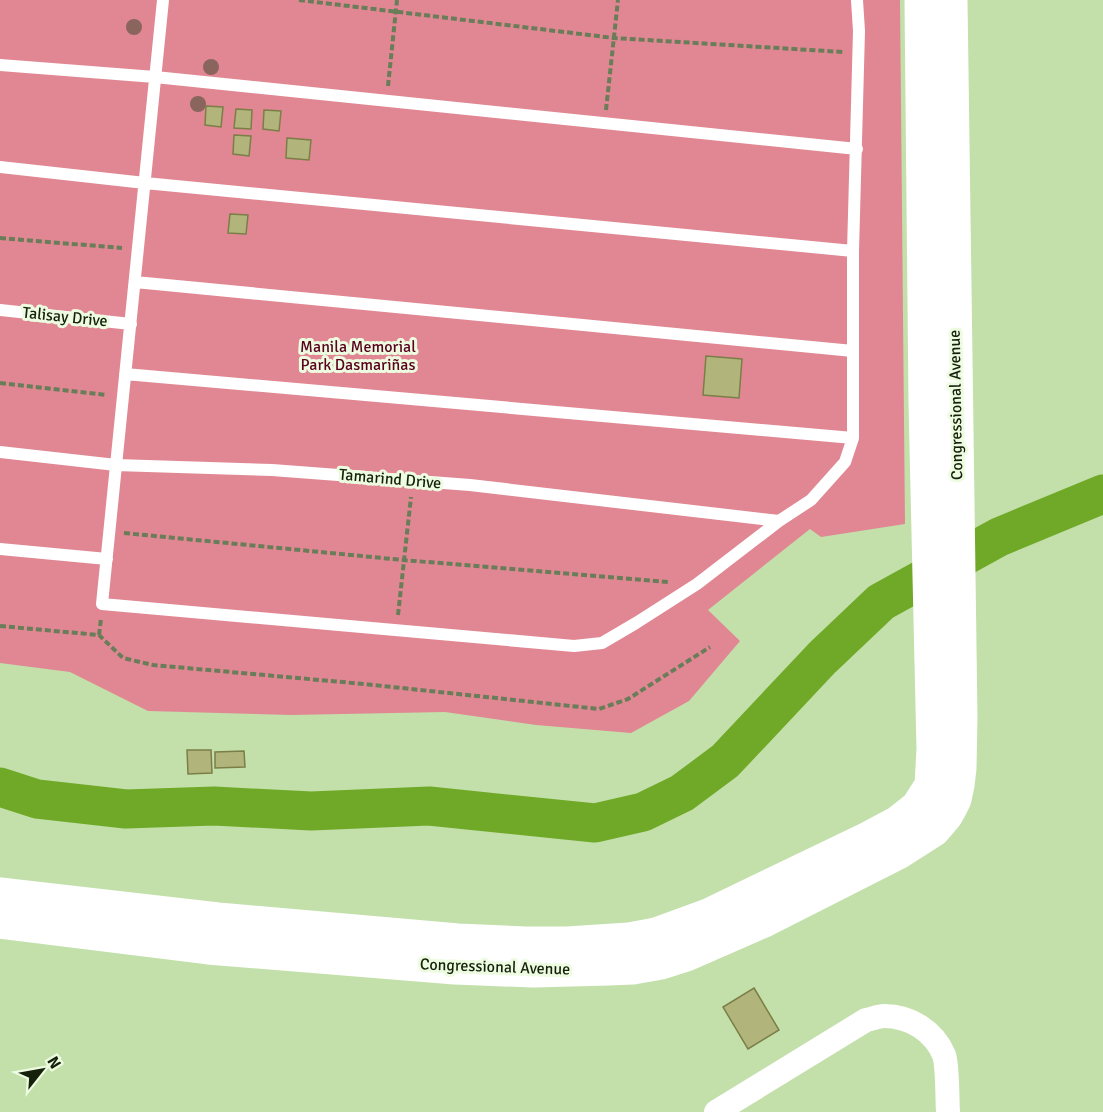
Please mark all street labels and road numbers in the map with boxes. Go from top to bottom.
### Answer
street label: Talisay Drive [21,303,109,331]
street label: Congressional Avenue [945,330,967,480]
street label: Tamarind Drive [338,465,442,493]
street label: Congressional Avenue [419,954,571,980]

